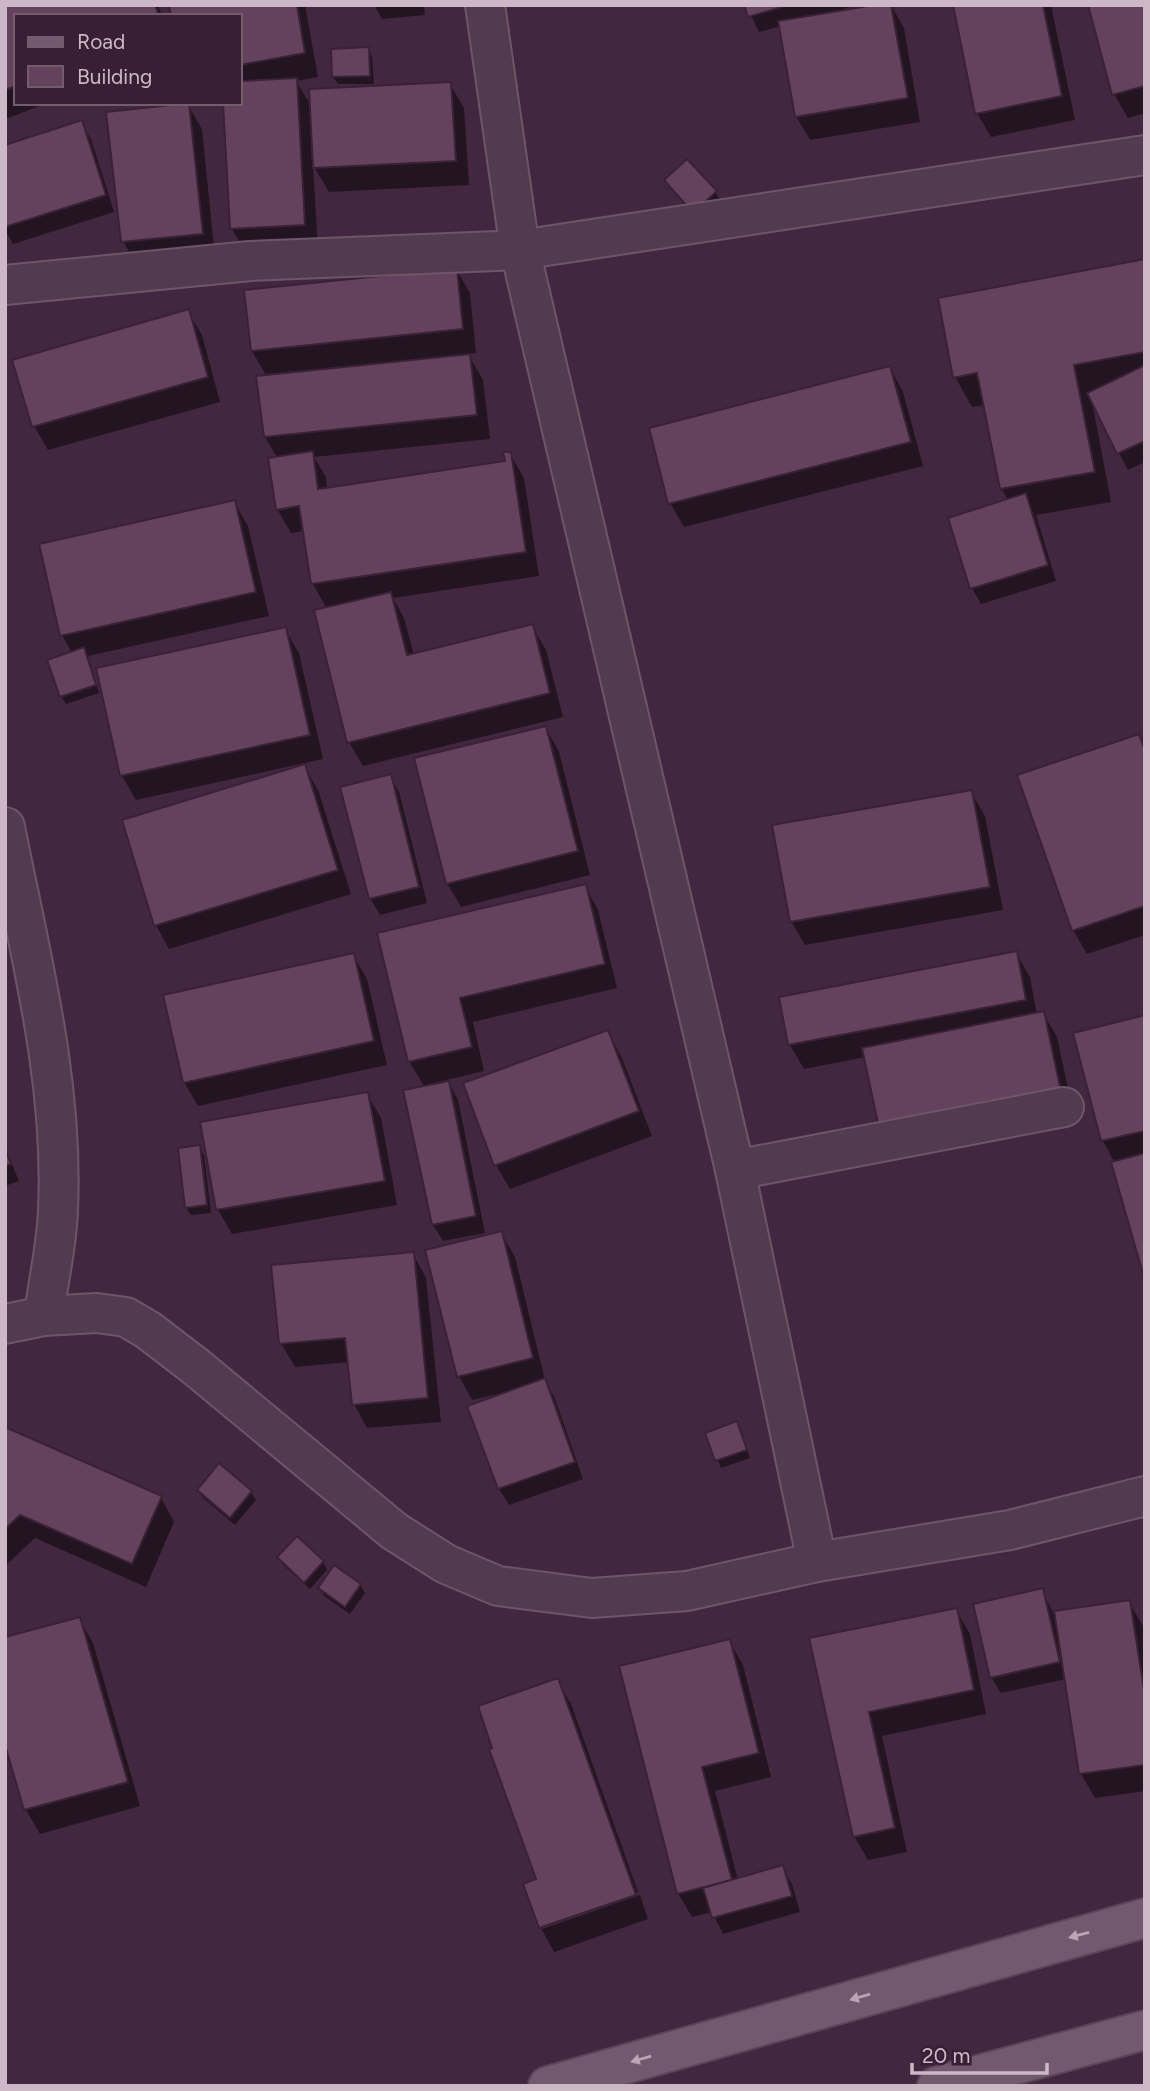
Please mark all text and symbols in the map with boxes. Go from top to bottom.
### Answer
legend [14,14,242,105]
text: Road [77,29,125,54]
text: Building [77,64,152,89]
one-way arrow [1068,1931,1089,1941]
one-way arrow [849,1993,870,2003]
scale bar [912,2032,1047,2076]
text: 20 m [922,2043,970,2068]
one-way arrow [630,2055,651,2065]

